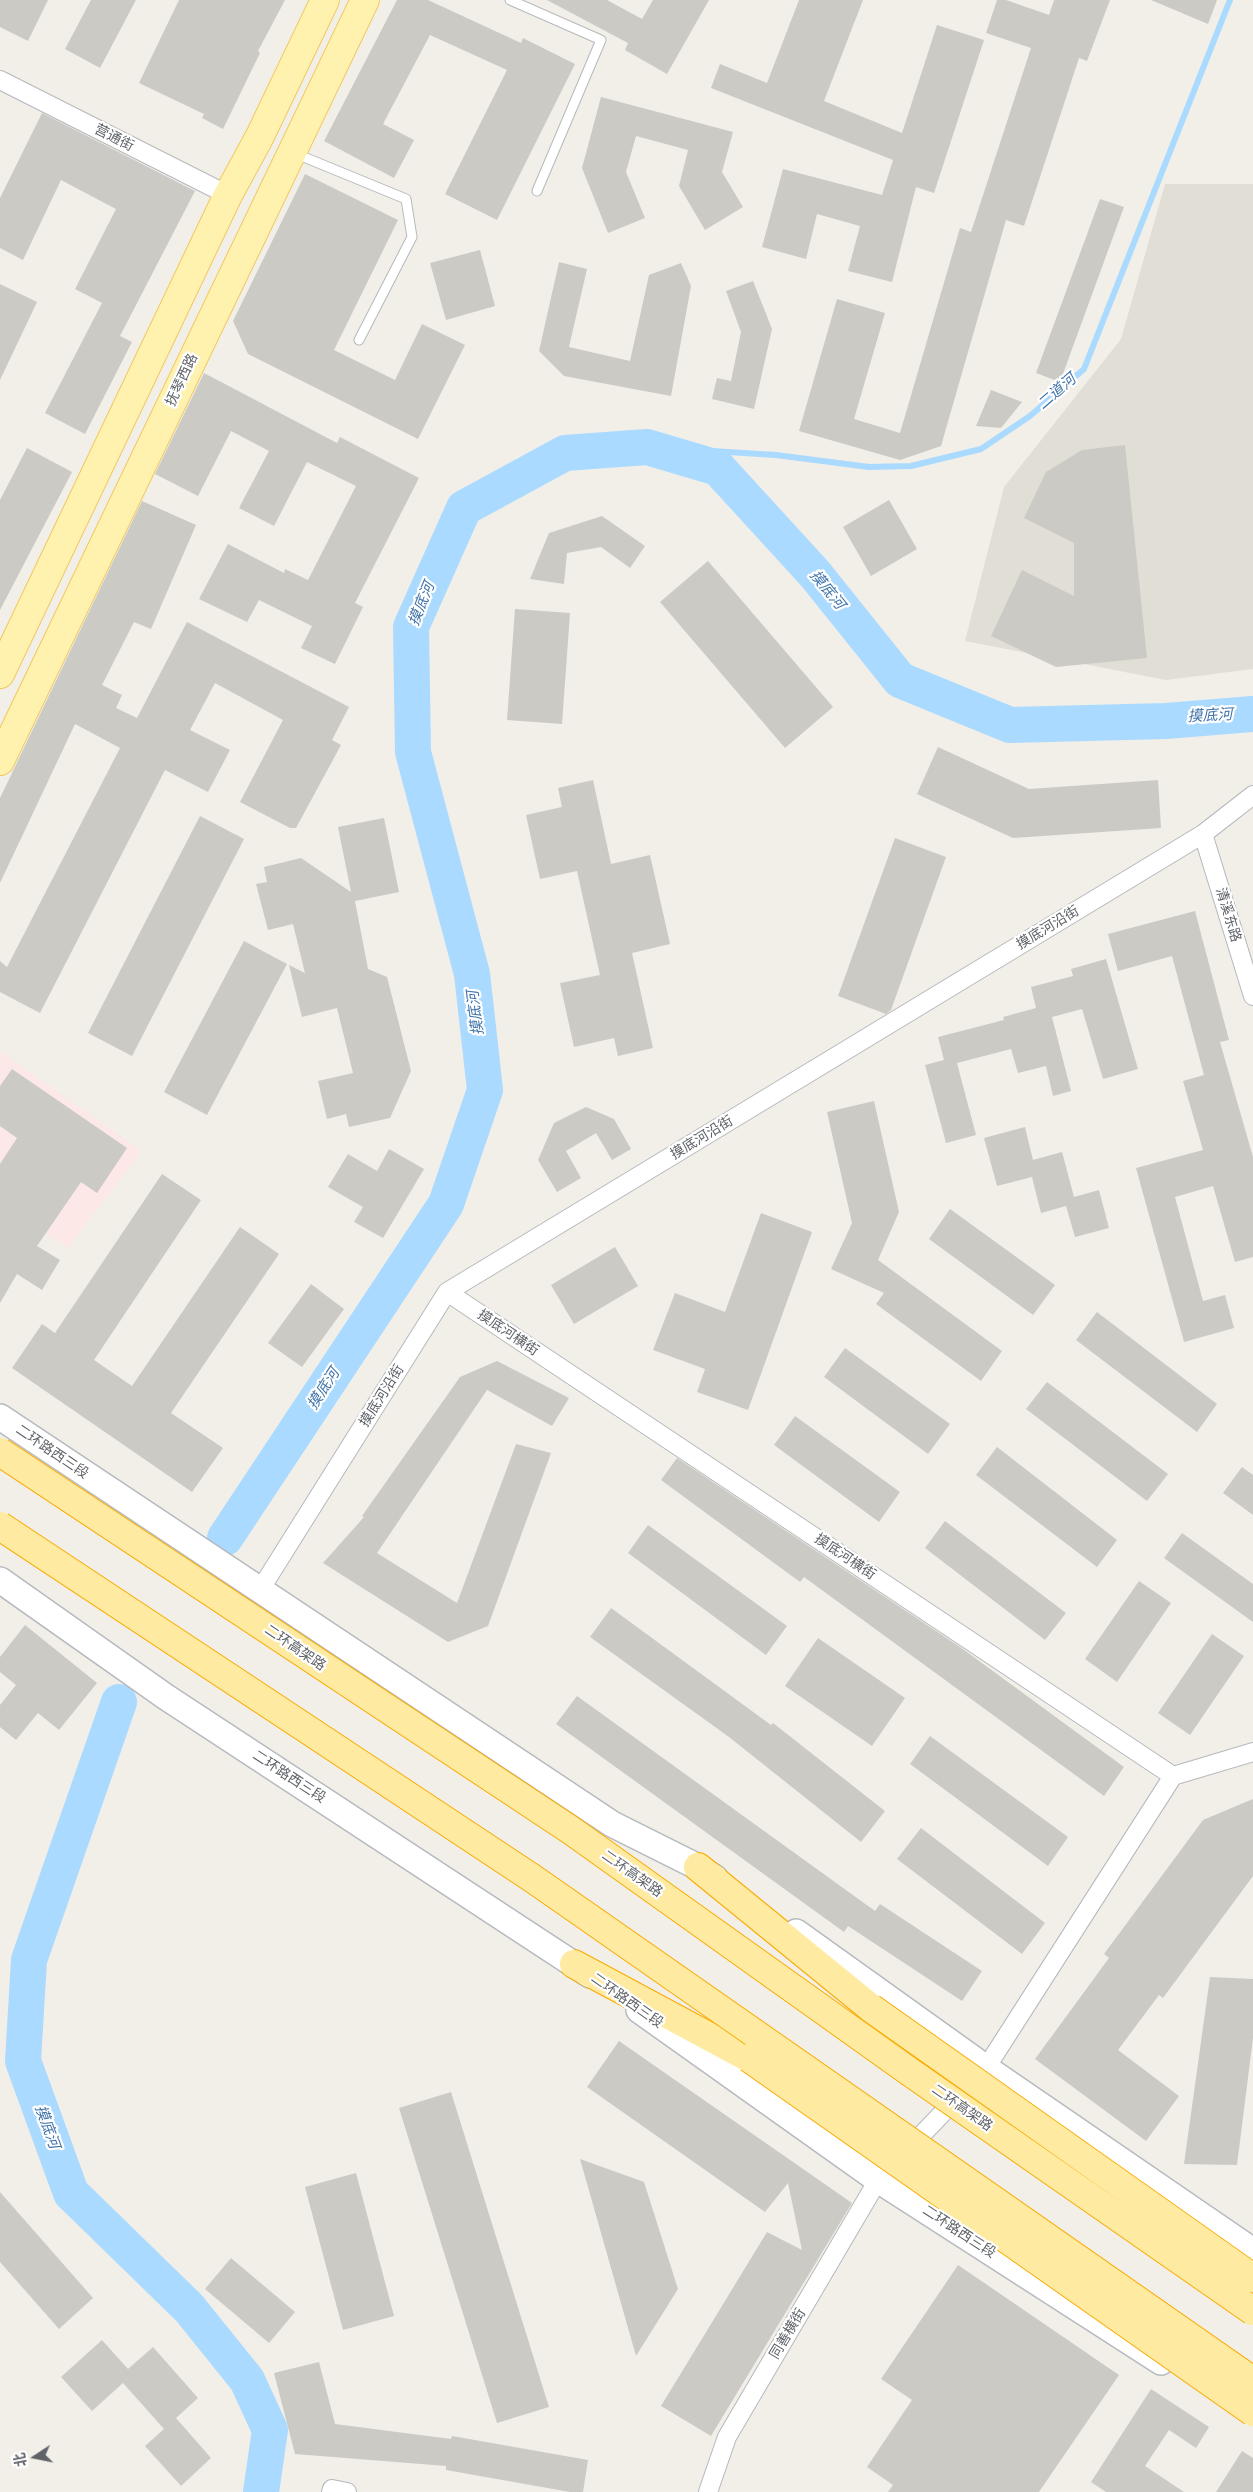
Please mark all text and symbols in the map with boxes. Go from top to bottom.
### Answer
street label: 营通街 [91,121,137,155]
street label: 抚琴西路 [163,351,201,409]
water label: 二道河 [1034,370,1080,414]
water label: 摸底河 [806,567,848,613]
water label: 摸底河 [405,580,439,628]
water label: 摸底河 [1187,706,1233,726]
street label: 清溪东路 [1212,886,1244,944]
street label: 摸底河沿街 [1014,903,1082,953]
water label: 摸底河 [464,990,488,1036]
street label: 摸底河沿街 [668,1113,736,1163]
street label: 摸底河横街 [474,1306,542,1360]
street label: 摸底河沿街 [356,1362,408,1430]
water label: 摸底河 [304,1365,344,1413]
street label: 二环路西三段 [12,1422,92,1482]
street label: 摸底河横街 [811,1530,879,1584]
street label: 二环高架路 [261,1621,329,1675]
street label: 二环路西三段 [249,1747,329,1807]
street label: 二环高架路 [599,1847,665,1901]
street label: 二环路西三段 [588,1970,666,2032]
street label: 二环高架路 [929,2081,995,2135]
water label: 摸底河 [31,2103,63,2151]
street label: 二环路西三段 [919,2202,999,2262]
street label: 同善横街 [766,2306,810,2362]
north arrow [10,2432,60,2482]
text: 北 [9,2451,30,2469]

